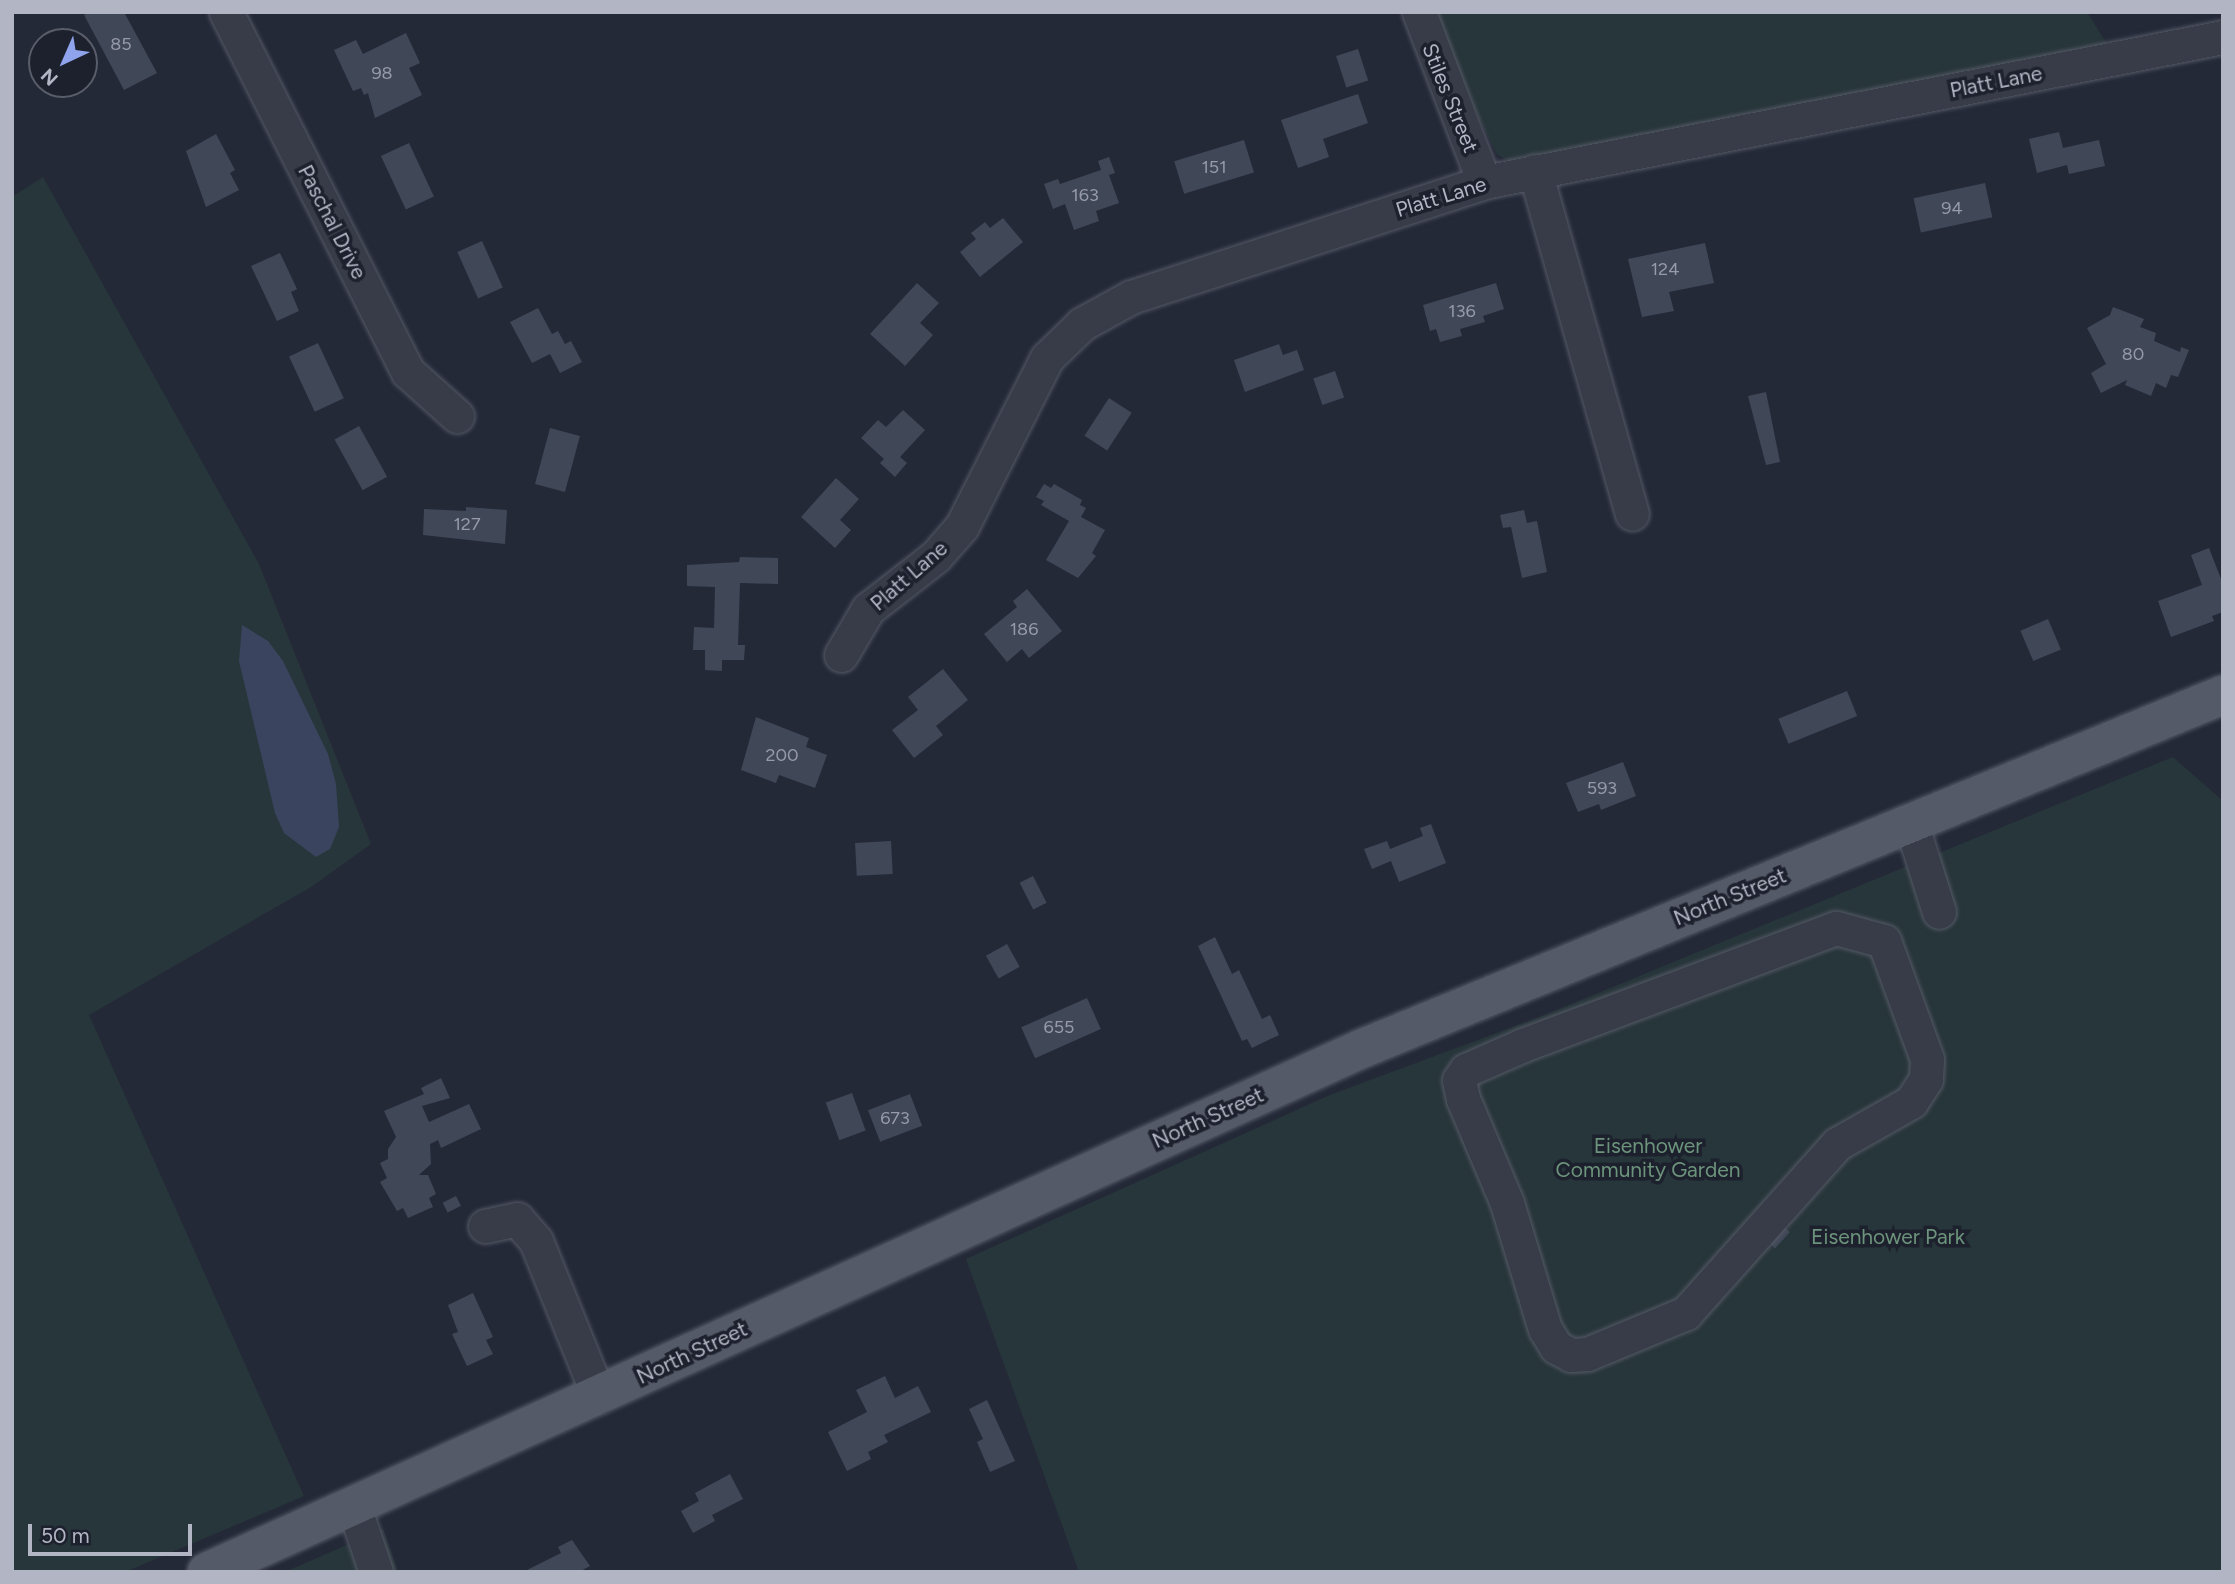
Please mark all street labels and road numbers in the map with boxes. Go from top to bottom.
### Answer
street label: Stiles Street [1417,40,1483,156]
street label: Platt Lane [1948,61,2044,103]
street label: Paschal Drive [292,161,372,283]
street label: Platt Lane [1393,171,1489,223]
street label: Platt Lane [866,536,952,616]
street label: North Street [1670,863,1790,931]
street label: North Street [1148,1082,1268,1154]
street label: North Street [633,1316,751,1390]

